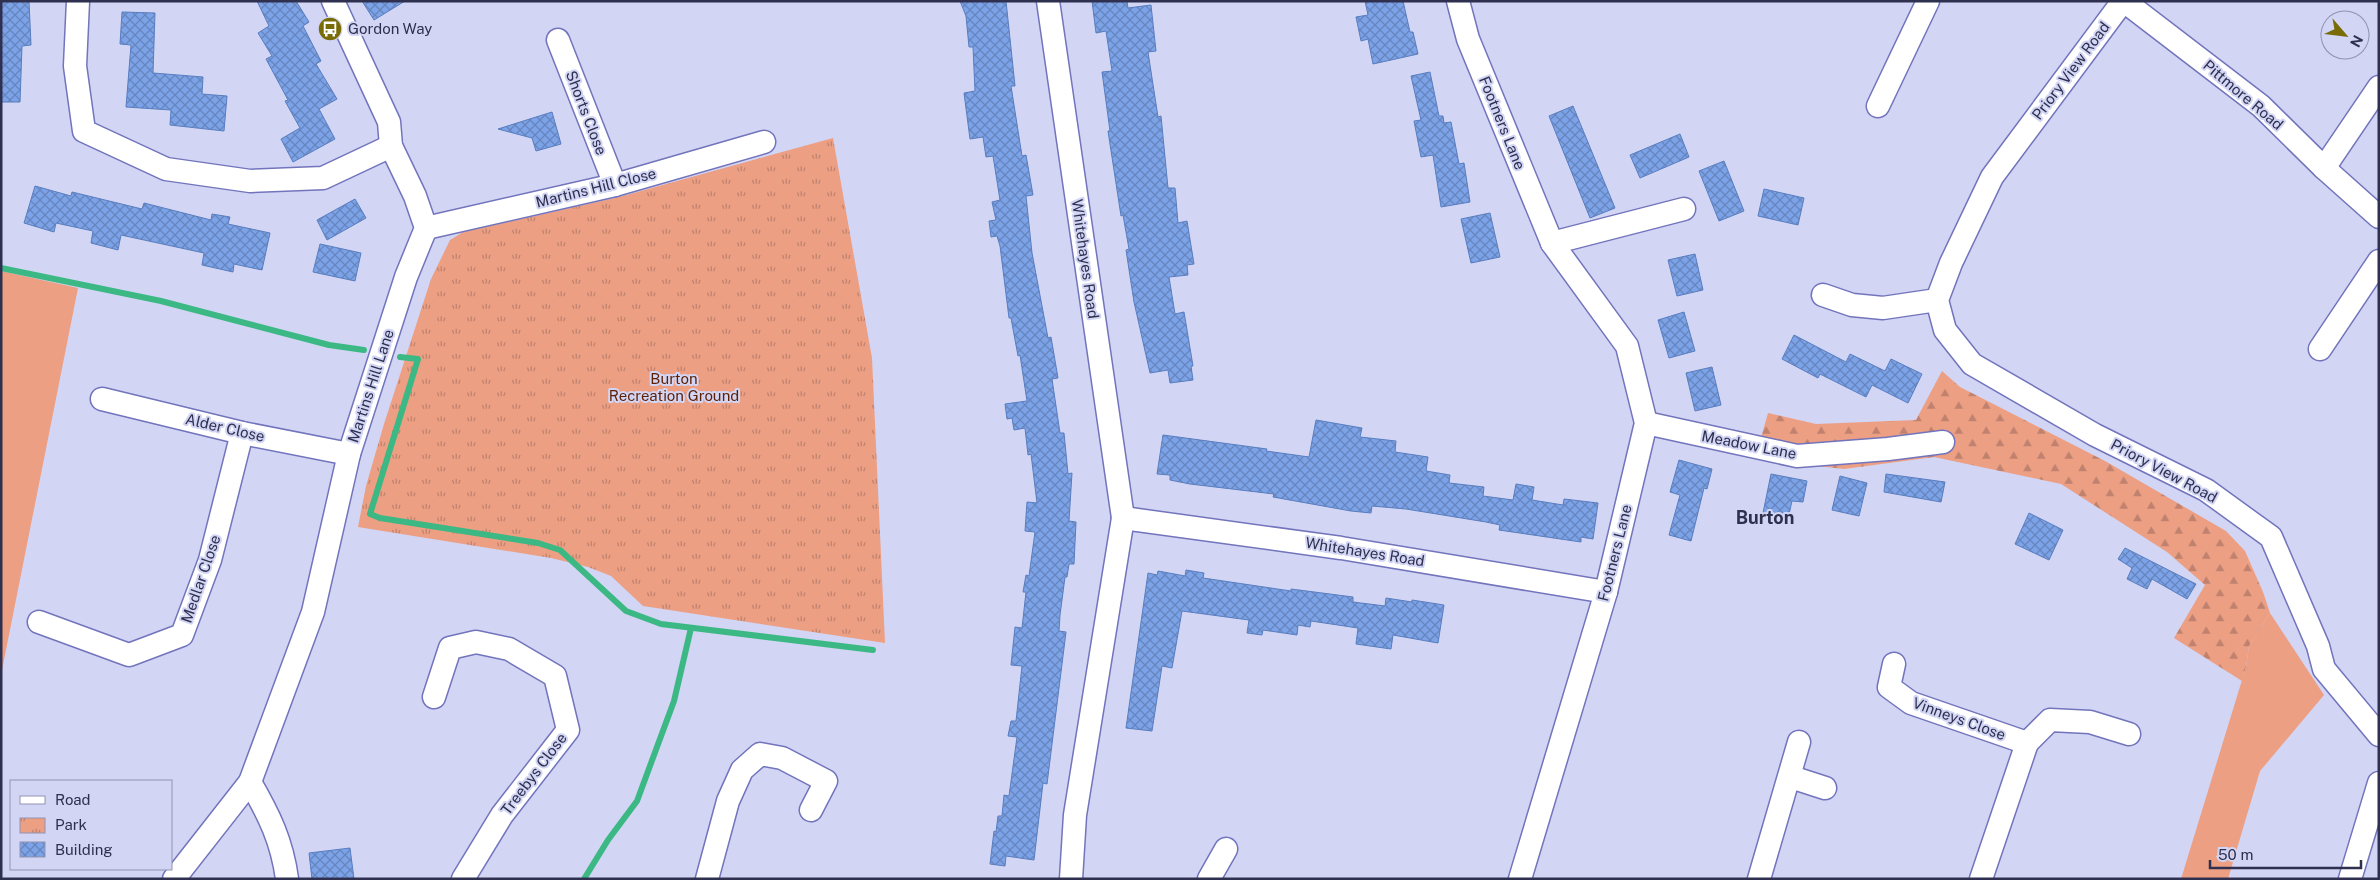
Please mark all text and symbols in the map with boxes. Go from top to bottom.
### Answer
north arrow [2320,10,2370,60]
bus stop icon: Gordon Way [317,16,343,42]
street label: Priory View Road [2028,18,2113,123]
place label: Gordon Way [348,20,432,37]
text: N [2347,33,2366,50]
street label: Pittmore Road [2200,56,2287,133]
street label: Shorts Close [563,68,610,157]
street label: Footners Lane [1476,74,1529,172]
street label: Martins Hill Close [534,164,658,211]
street label: Whitehayes Road [1069,198,1102,320]
street label: Martins Hill Lane [344,327,397,445]
park label: Burton Recreation Ground [609,370,739,404]
street label: Alder Close [184,410,266,445]
street label: Meadow Lane [1700,427,1798,462]
street label: Priory View Road [2108,435,2220,506]
street label: Footners Lane [1594,503,1635,603]
district label: Burton [1736,507,1794,528]
street label: Medlar Close [178,533,224,625]
street label: Whitehayes Road [1304,534,1426,569]
street label: Vinneys Close [1910,694,2008,743]
street label: Treebys Close [497,729,570,818]
legend [10,780,172,870]
text: Road [55,791,91,808]
text: Park [55,816,87,833]
scale bar [2210,838,2361,870]
text: Building [55,841,113,858]
text: 50 m [2218,846,2253,863]

